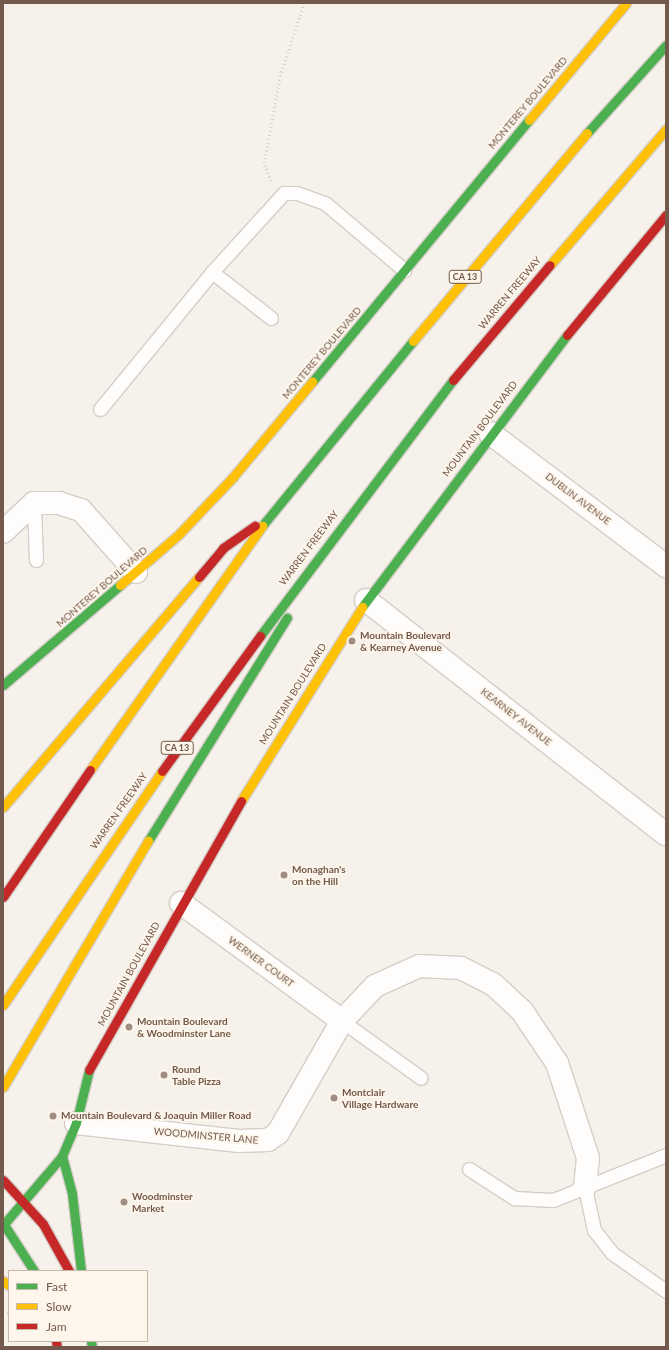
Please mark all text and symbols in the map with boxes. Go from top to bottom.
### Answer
street label: MONTEREY BOULEVARD [486,54,570,152]
street label: WARREN FREEWAY [476,254,544,332]
road number: CA 13 [448,270,482,284]
street label: MONTEREY BOULEVARD [280,304,364,402]
street label: MOUNTAIN BOULEVARD [440,379,520,479]
street label: DUBLIN AVENUE [543,470,613,528]
street label: WARREN FREEWAY [277,508,341,588]
street label: MONTEREY BOULEVARD [54,544,150,630]
place label: Mountain Boulevard & Kearney Avenue [360,629,451,652]
marker: Mountain Boulevard & Kearney Avenue [347,636,357,646]
street label: MOUNTAIN BOULEVARD [257,641,329,747]
street label: KEARNEY AVENUE [478,685,554,749]
road number: CA 13 [160,741,194,755]
street label: WARREN FREEWAY [88,770,150,852]
place label: Monaghan's on the Hill [292,863,346,886]
marker: Monaghan's on the Hill [279,870,289,880]
street label: MOUNTAIN BOULEVARD [95,920,163,1028]
street label: WERNER COURT [226,934,296,990]
place label: Mountain Boulevard & Woodminster Lane [137,1015,231,1038]
marker: Mountain Boulevard & Woodminster Lane [124,1022,134,1032]
place label: Round Table Pizza [172,1063,221,1086]
marker: Round Table Pizza [159,1070,169,1080]
place label: Montclair Village Hardware [342,1086,418,1110]
marker: Montclair Village Hardware [329,1093,339,1103]
place label: Mountain Boulevard & Joaquin Miller Road [61,1110,252,1122]
marker: Mountain Boulevard & Joaquin Miller Road [48,1111,58,1121]
street label: WOODMINSTER LANE [153,1125,259,1147]
place label: Woodminster Market [132,1190,193,1214]
marker: Woodminster Market [119,1197,129,1207]
legend [8,1270,148,1342]
text: Fast [46,1279,67,1294]
text: Slow [46,1299,71,1314]
text: Jam [46,1319,67,1334]

